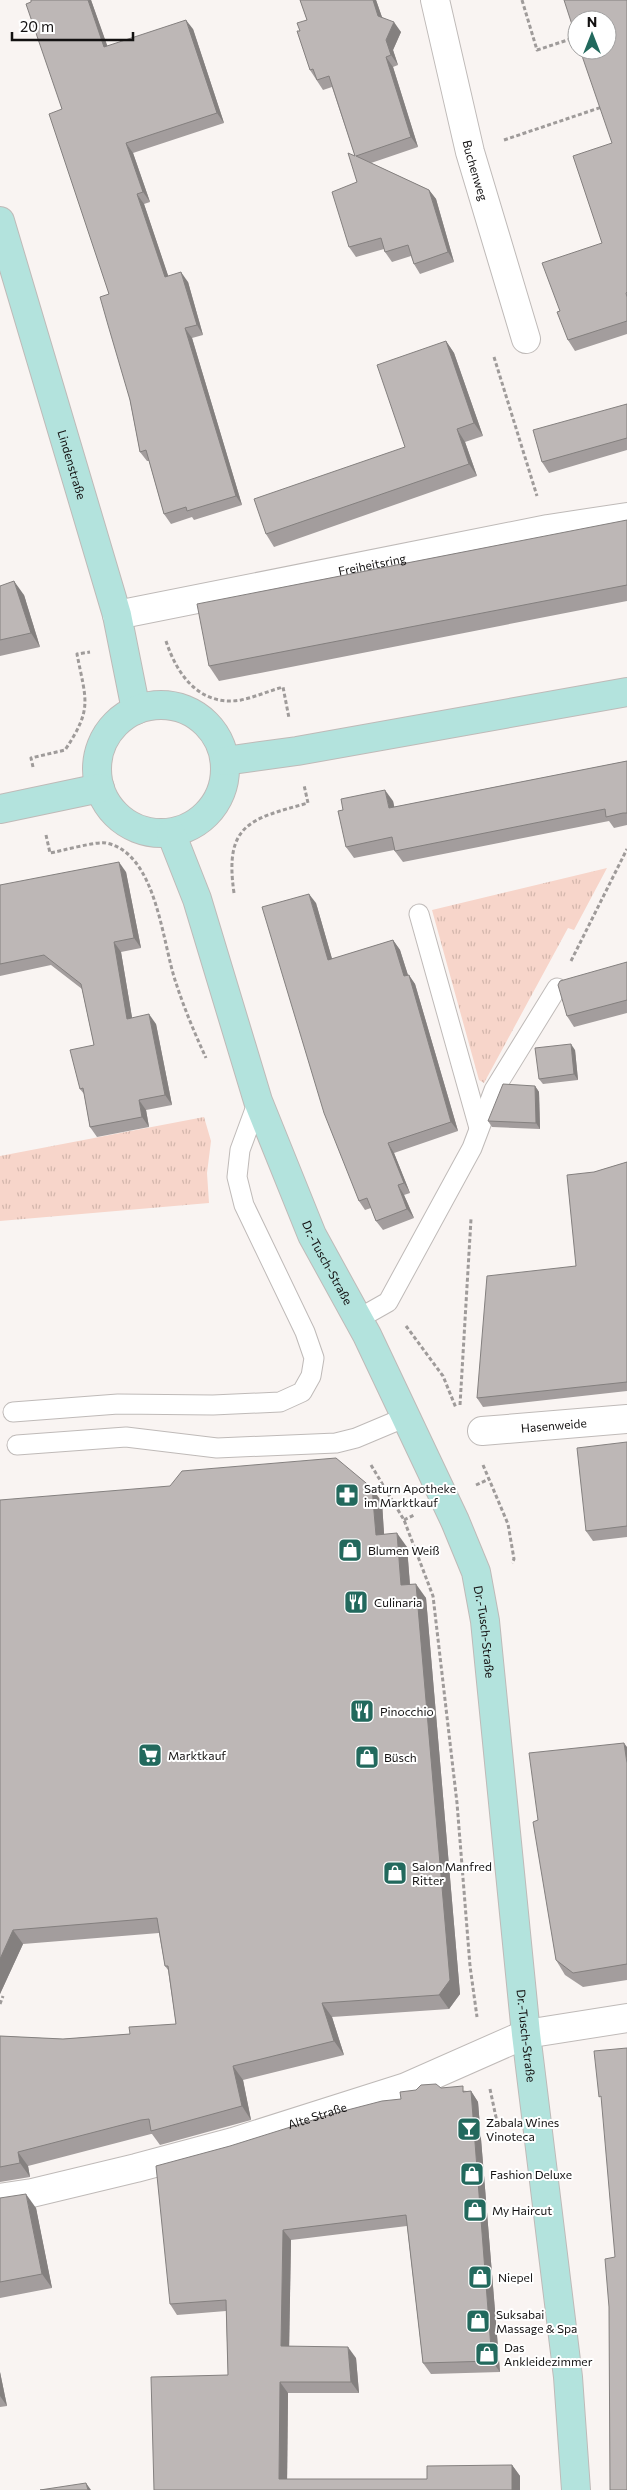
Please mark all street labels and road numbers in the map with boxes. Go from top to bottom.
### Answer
street label: Buchenweg [460,138,491,203]
street label: Lindenstraße [55,428,89,501]
street label: Freiheitsring [337,550,408,578]
street label: Dr.-Tusch-Straße [300,1218,356,1307]
street label: Hasenweide [520,1415,587,1435]
street label: Dr.-Tusch-Straße [472,1584,498,1679]
street label: Dr.-Tusch-Straße [515,1988,539,2083]
street label: Alte Straße [286,2099,348,2131]

